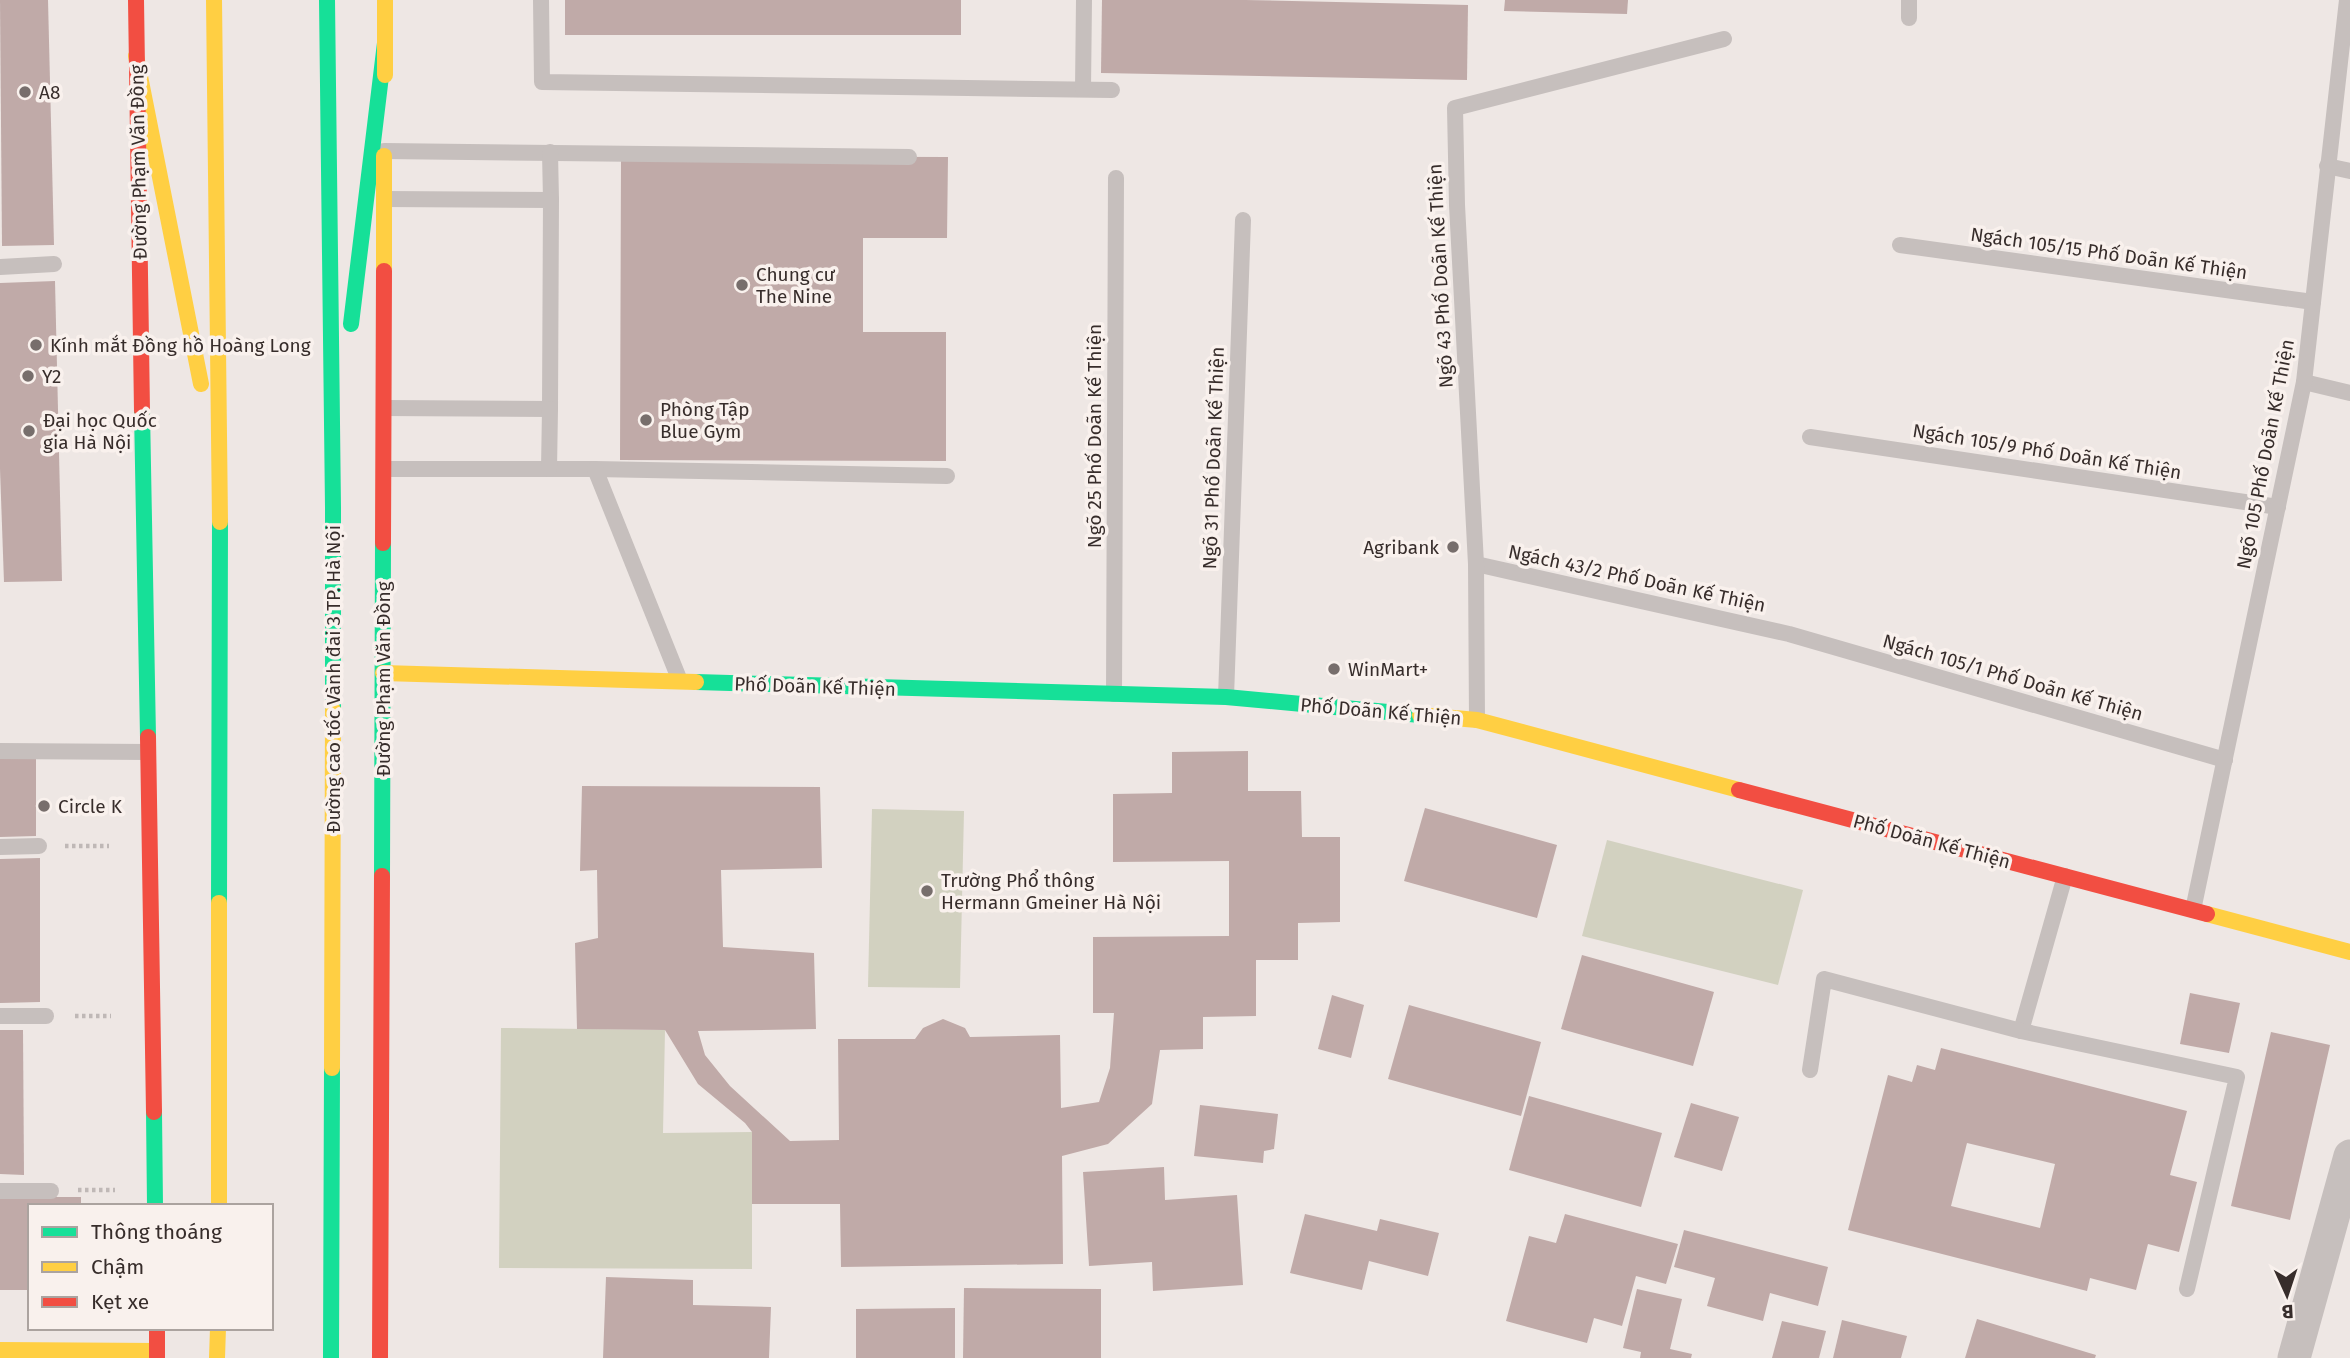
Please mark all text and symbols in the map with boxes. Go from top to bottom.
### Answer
street label: Đường Phạm Văn Đồng [125,64,152,260]
place label: A8 [39,81,60,104]
marker: A8 [17,84,33,100]
street label: Ngõ 43 Phố Doãn Kế Thiện [1423,163,1458,389]
street label: Ngách 105/15 Phố Doãn Kế Thiện [1969,223,2249,284]
place label: Chung cư The Nine [756,263,836,308]
marker: Chung cư The Nine [734,277,750,293]
street label: Ngõ 25 Phố Doãn Kế Thiện [1083,324,1106,548]
place label: Kính mắt Đồng hồ Hoàng Long [50,334,311,357]
marker: Kính mắt Đồng hồ Hoàng Long [28,337,44,353]
street label: Ngõ 105 Phố Doãn Kế Thiện [2232,337,2299,571]
street label: Ngõ 31 Phố Doãn Kế Thiện [1198,346,1229,570]
place label: Y2 [42,365,61,388]
marker: Y2 [20,368,36,384]
place label: Phòng Tập Blue Gym [660,398,749,443]
place label: Đại học Quốc gia Hà Nội [43,409,157,454]
marker: Phòng Tập Blue Gym [638,412,654,428]
street label: Ngách 105/9 Phố Doãn Kế Thiện [1911,419,2183,484]
marker: Đại học Quốc gia Hà Nội [21,423,37,439]
street label: Đường cao tốc Vành đai 3 TP. Hà Nội [322,525,345,833]
place label: Agribank [1363,536,1439,559]
marker: Agribank [1445,539,1461,555]
street label: Ngách 43/2 Phố Doãn Kế Thiện [1506,540,1768,617]
street label: Đường Phạm Văn Đồng [372,581,395,777]
street label: Ngách 105/1 Phố Doãn Kế Thiện [1880,629,2146,726]
place label: WinMart+ [1348,658,1428,681]
marker: WinMart+ [1326,661,1342,677]
street label: Phố Doãn Kế Thiện [734,672,896,701]
street label: Phố Doãn Kế Thiện [1299,693,1463,730]
place label: Circle K [58,795,123,818]
marker: Circle K [36,798,52,814]
street label: Phố Doãn Kế Thiện [1851,809,2013,874]
place label: Trường Phổ thông Hermann Gmeiner Hà Nội [941,869,1161,914]
marker: Trường Phổ thông Hermann Gmeiner Hà Nội [919,883,935,899]
legend [28,1204,273,1330]
text: Thông thoáng [91,1219,222,1245]
text: Chậm [91,1254,144,1280]
north arrow [2252,1260,2322,1330]
text: Kẹt xe [91,1289,149,1315]
text: B [2281,1300,2294,1323]

